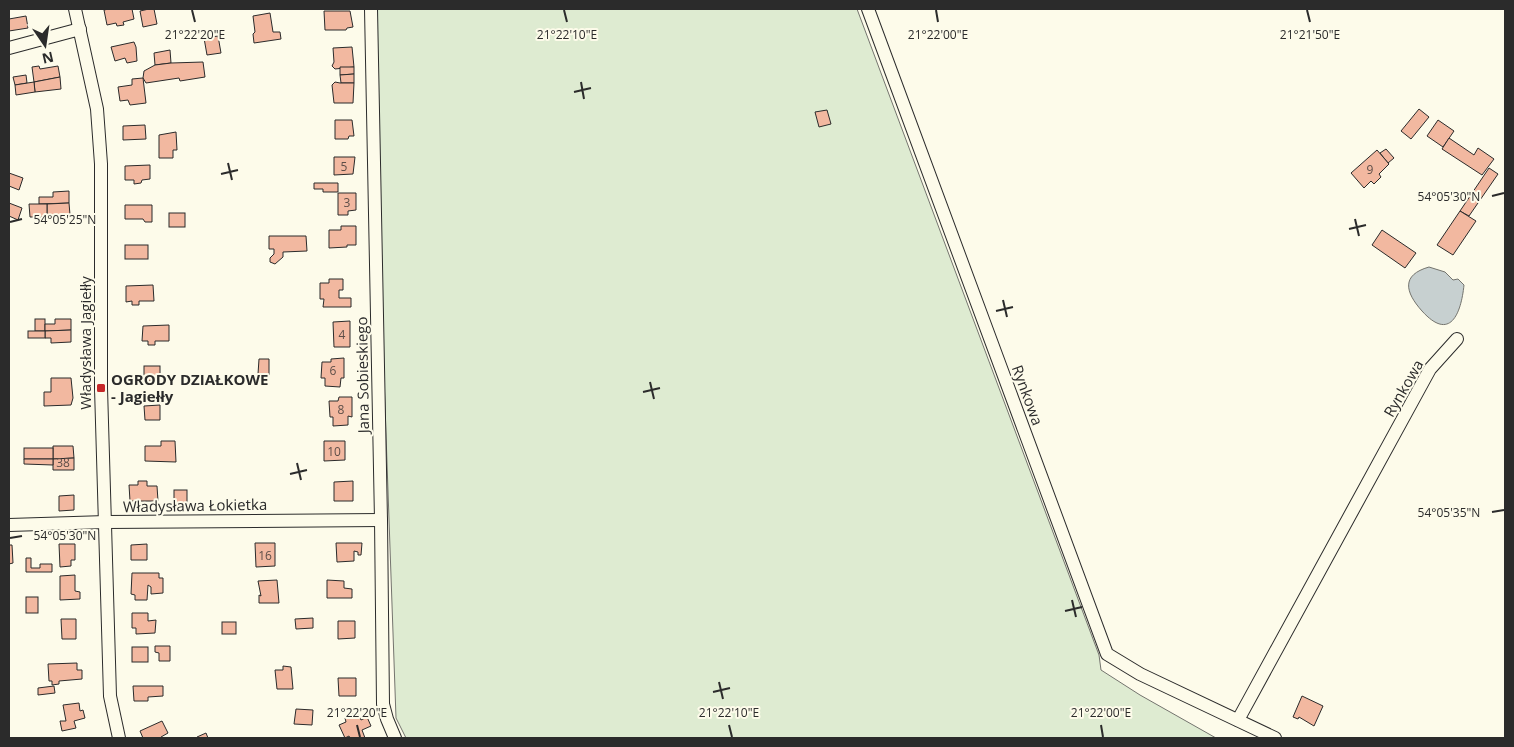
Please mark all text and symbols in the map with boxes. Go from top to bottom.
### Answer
north arrow [20,20,70,70]
text: 21°22'20"E [165,26,225,43]
text: 21°22'10"E [537,26,597,43]
text: 21°22'00"E [908,26,968,43]
text: 21°21'50"E [1280,26,1340,43]
text: N [40,48,56,69]
house number: 5 [341,158,348,175]
house number: 9 [1367,161,1374,178]
text: 54°05'30"N [1418,188,1480,205]
house number: 3 [344,194,351,211]
text: 54°05'25"N [34,211,96,228]
street label: Władysława Jagiełły [75,276,95,410]
street label: Jana Sobieskiego [351,316,373,436]
house number: 4 [339,326,346,343]
street label: Rynkowa [1379,356,1427,420]
house number: 6 [330,362,337,379]
street label: Rynkowa [1008,362,1048,428]
place label: OGRODY DZIAŁKOWE - Jagiełły [111,369,268,406]
marker: OGRODY DZIAŁKOWE - Jagiełły [95,382,107,394]
house number: 8 [338,401,345,418]
house number: 10 [327,443,341,460]
house number: 38 [56,454,70,471]
street label: Władysława Łokietka [123,494,267,516]
text: 54°05'35"N [1418,504,1480,521]
text: 54°05'30"N [34,527,96,544]
house number: 16 [258,547,272,564]
text: 21°22'20"E [327,704,387,721]
text: 21°22'10"E [699,704,759,721]
text: 21°22'00"E [1071,704,1131,721]

